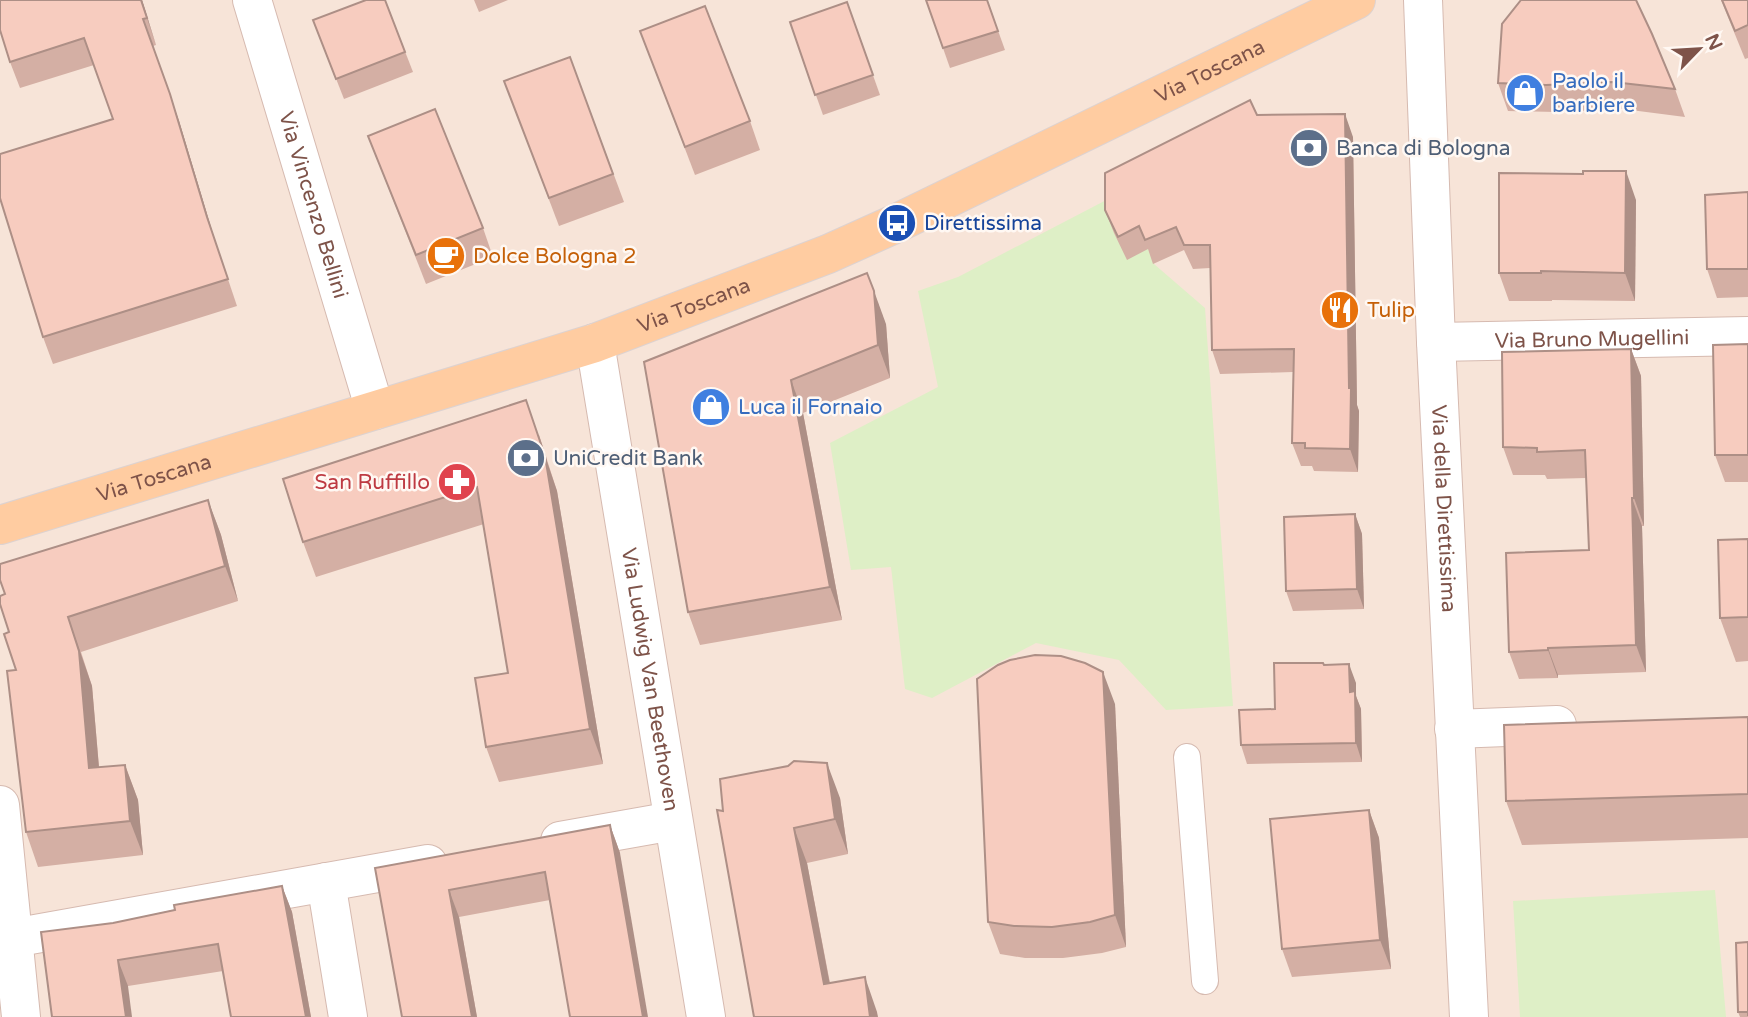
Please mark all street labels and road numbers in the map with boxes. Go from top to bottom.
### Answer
street label: Via Toscana [1151,34,1269,109]
street label: Via Vincenzo Bellini [273,109,353,302]
street label: Via Toscana [634,273,754,339]
street label: Via Bruno Mugellini [1494,325,1690,354]
street label: Via della Direttissima [1426,404,1461,613]
street label: Via Toscana [94,449,215,508]
street label: Via Ludwig Van Beethoven [616,546,684,813]

